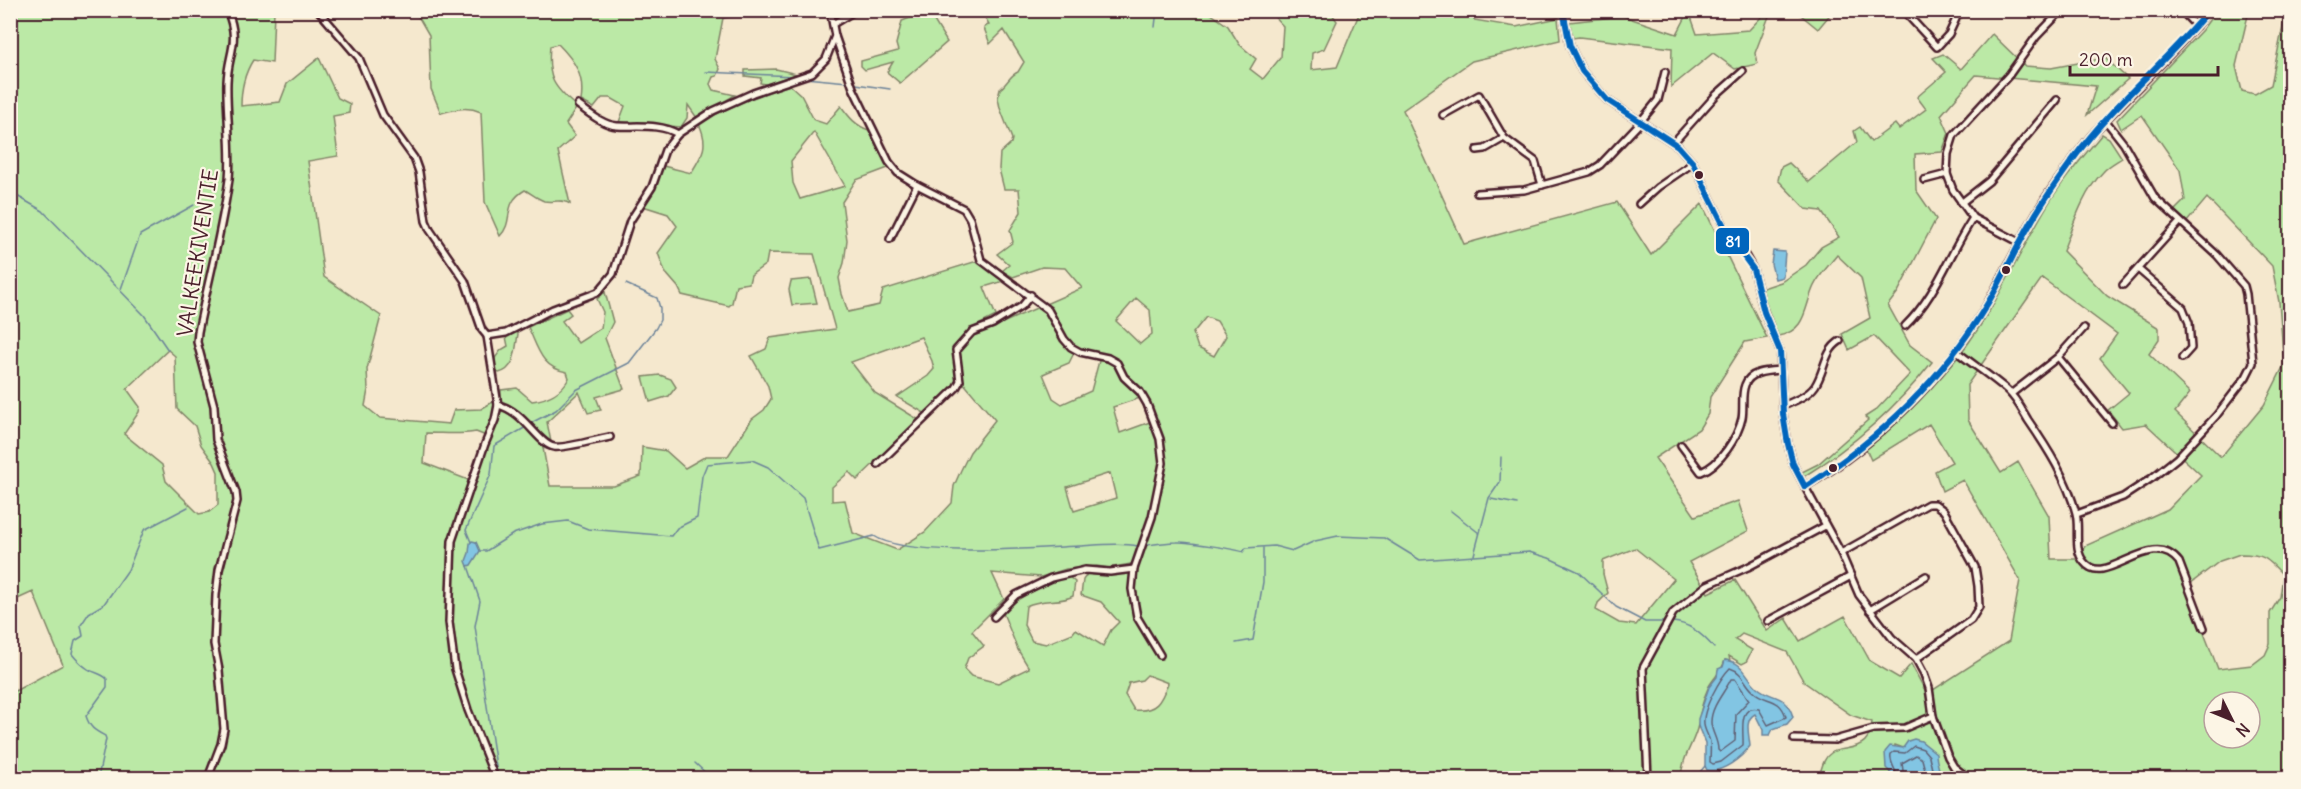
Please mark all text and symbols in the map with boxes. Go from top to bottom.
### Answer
scale bar [2070,39,2218,77]
text: 200 m [2079,48,2133,71]
street label: VALKEEKIVENTIE [171,167,224,339]
unlabelled marker [1693,169,1705,181]
line badge: 81 [1715,227,1750,255]
text: 81 [1725,231,1741,251]
unlabelled marker [2000,264,2012,276]
unlabelled marker [1827,462,1839,474]
north arrow [2202,690,2262,750]
text: N [2232,719,2254,741]

